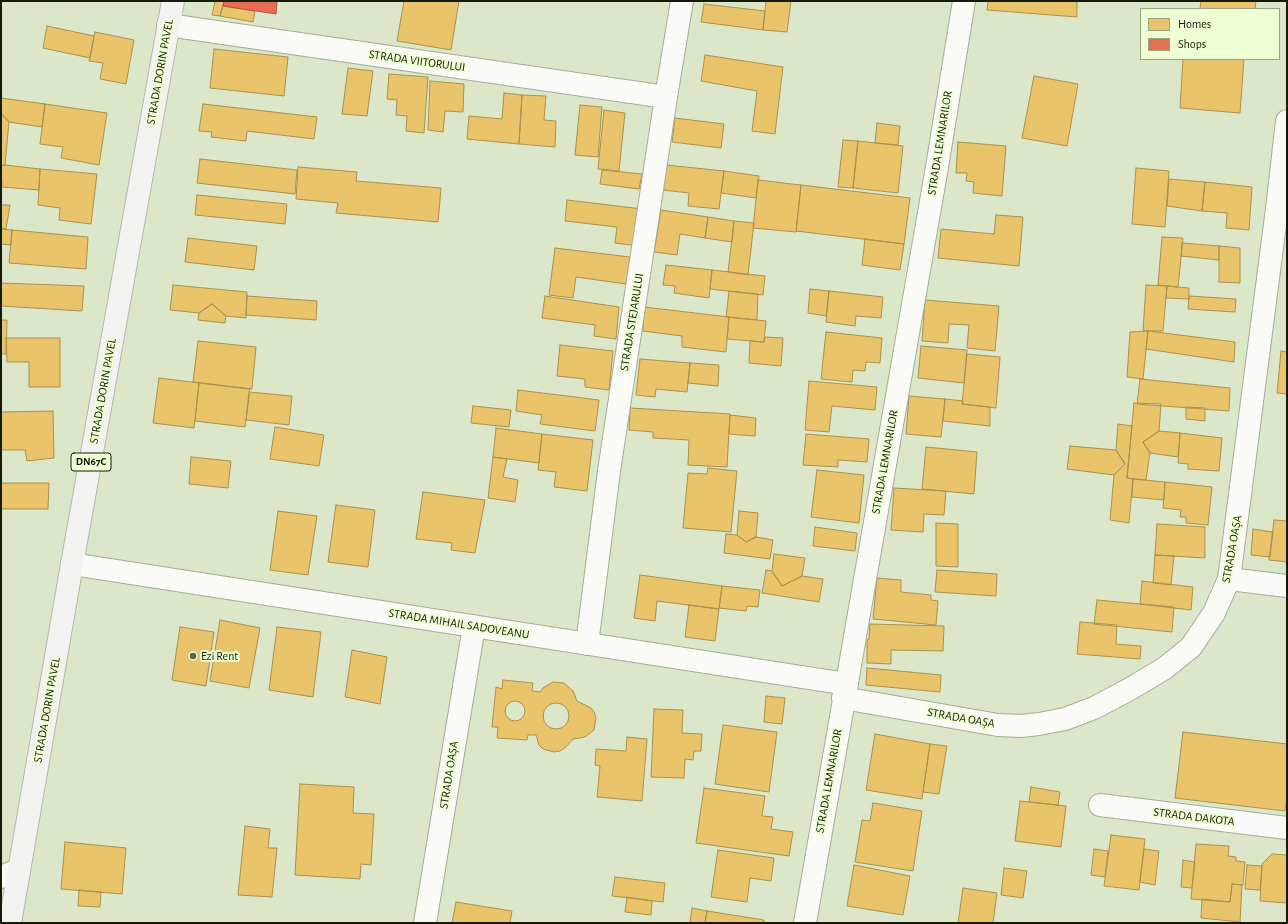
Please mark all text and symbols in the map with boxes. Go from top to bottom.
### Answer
legend [1140,8,1280,60]
street label: STRADA DORIN PAVEL [144,18,176,126]
text: Homes [1178,18,1211,30]
text: Shops [1178,38,1206,50]
street label: STRADA VIITORULUI [368,47,466,75]
street label: STRADA LEMNARILOR [925,90,955,196]
street label: STRADA STEJARULUI [617,272,647,372]
street label: STRADA DORIN PAVEL [87,337,119,445]
street label: STRADA LEMNARILOR [869,409,901,515]
road number: DN67C [71,453,111,471]
street label: STRADA OAȘA [1219,514,1245,584]
street label: STRADA MIHAIL SADOVEANU [388,606,530,642]
place label: Ezi Rent [201,649,238,663]
marker: Ezi Rent [188,651,198,661]
street label: STRADA DORIN PAVEL [31,656,63,764]
street label: STRADA OAȘA [926,705,996,731]
street label: STRADA LEMNARILOR [813,728,845,834]
street label: STRADA OAȘA [437,740,461,810]
street label: STRADA DAKOTA [1153,805,1235,829]

